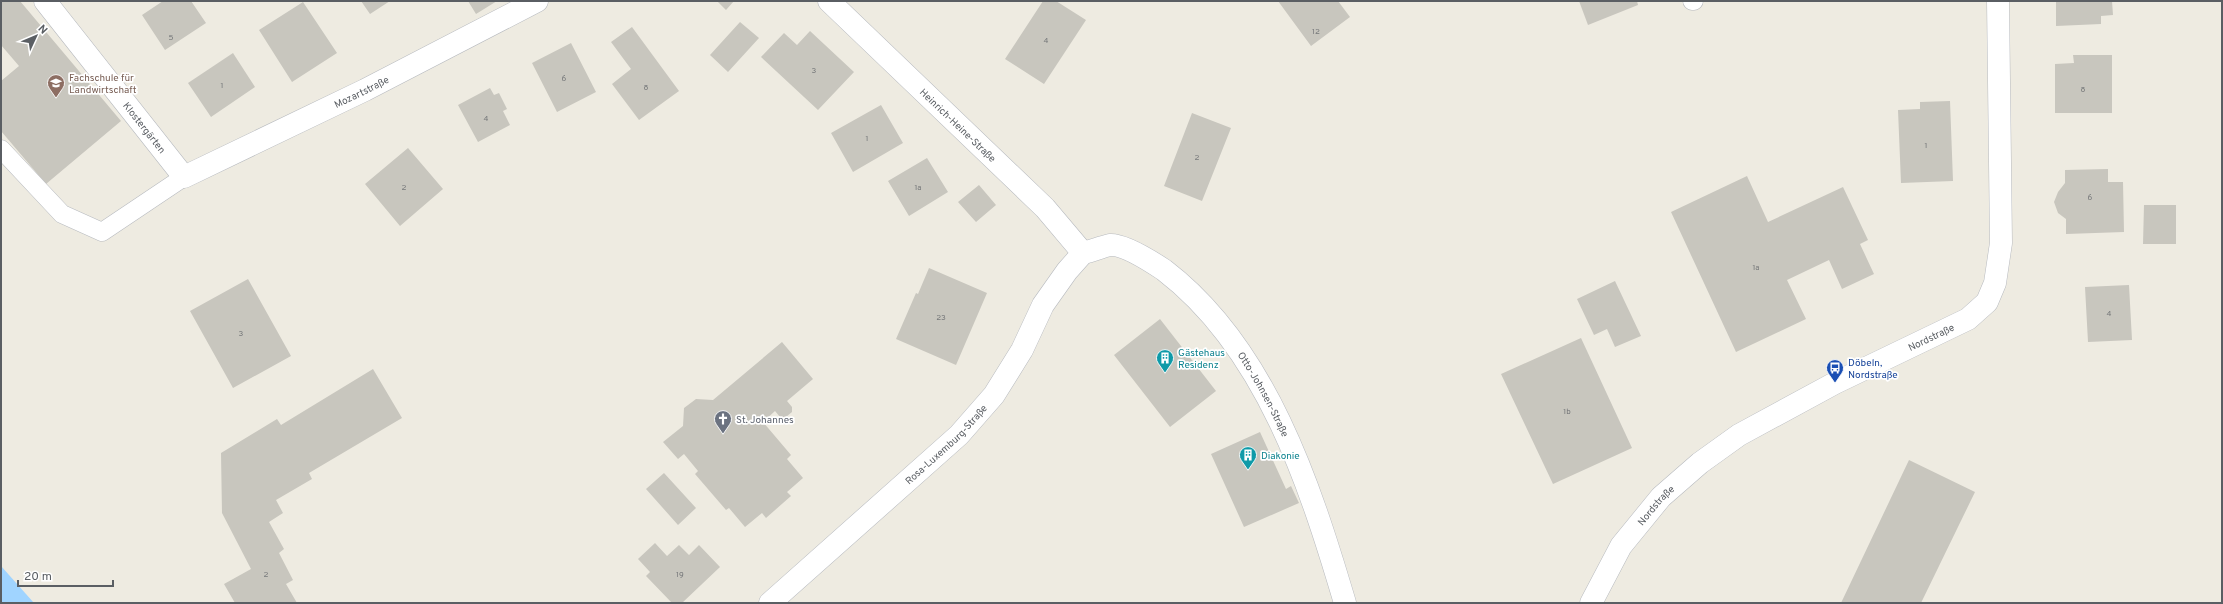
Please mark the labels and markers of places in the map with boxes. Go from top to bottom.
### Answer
place label: Fachschule für Landwirtschaft [69,72,137,97]
school or university icon: Fachschule für Landwirtschaft [46,73,66,98]
place label: Gästehaus Residenz [1178,347,1225,372]
building icon: Gästehaus Residenz [1155,348,1175,373]
place label: Döbeln, Nordstraße [1848,357,1898,382]
bus stop icon: Döbeln, Nordstraße [1825,358,1845,383]
church icon: St. Johannes [713,409,733,434]
place label: St. Johannes [736,414,794,427]
building icon: Diakonie [1238,445,1258,470]
place label: Diakonie [1261,450,1300,463]

